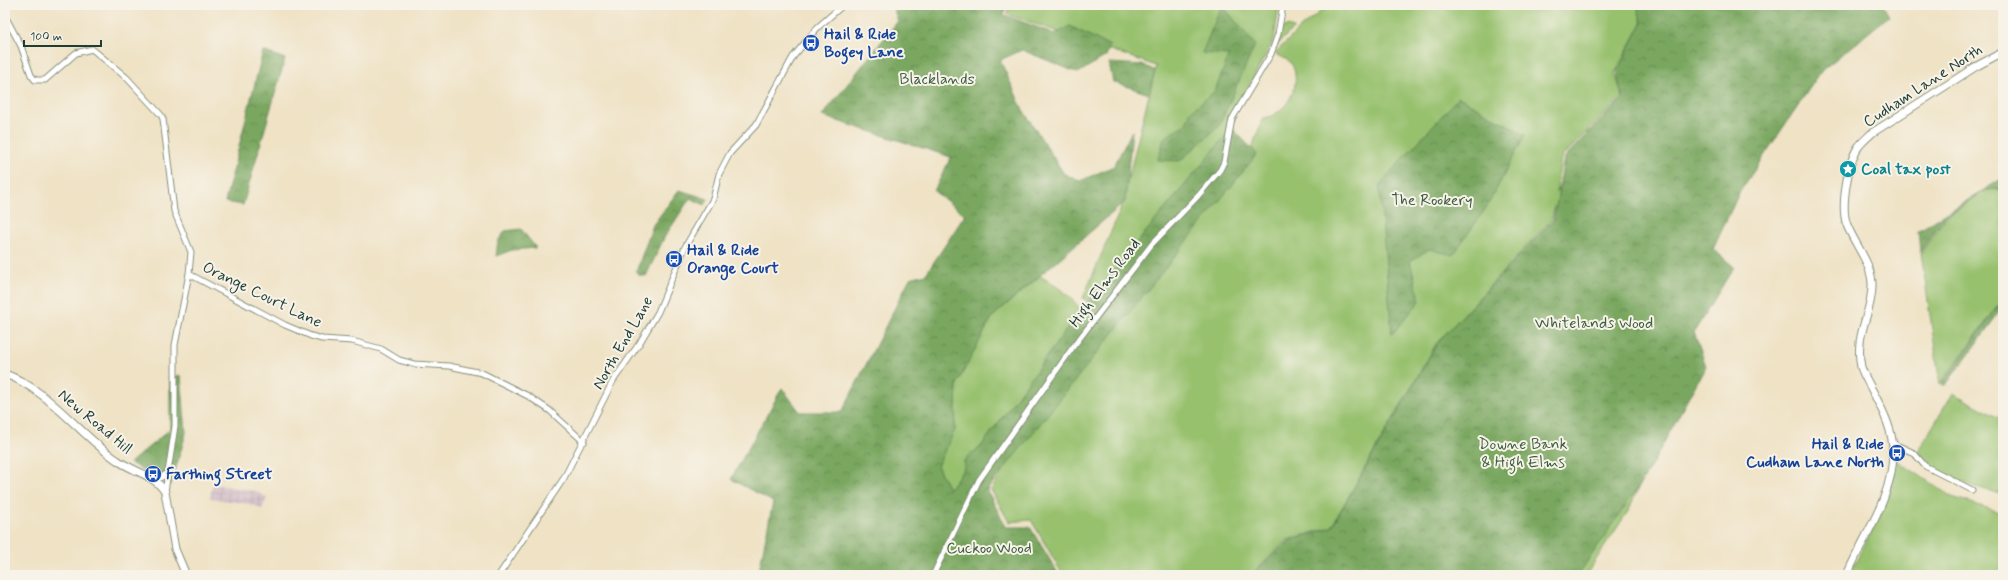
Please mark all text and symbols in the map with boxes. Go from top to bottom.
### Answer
scale bar [24,22,101,48]
place label: Hail & Ride Bogey Lane [824,24,904,65]
text: 100 m [30,29,62,45]
bus stop icon: Hail & Ride Bogey Lane [801,33,821,53]
street label: Cudham Lane North [1859,40,1987,132]
park label: Blacklands [899,69,975,90]
place icon: Coal tax post [1838,159,1858,179]
place label: Coal tax post [1861,159,1951,180]
park label: The Rookery [1391,190,1473,211]
street label: High Elms Road [1065,234,1146,332]
place label: Hail & Ride Orange Court [687,240,779,281]
bus stop icon: Hail & Ride Orange Court [664,249,684,269]
street label: Orange Court Lane [198,257,325,334]
street label: North End Lane [588,293,658,393]
park label: Whitelands Wood [1535,313,1653,334]
street label: New Road Hill [53,385,137,459]
park label: Downe Bank & High Elms [1479,434,1568,474]
place label: Hail & Ride Cudham Lane North [1746,434,1884,473]
bus stop icon: Hail & Ride Cudham Lane North [1887,443,1907,463]
bus stop icon: Farthing Street [143,464,163,484]
place label: Farthing Street [166,464,273,487]
park label: Cuckoo Wood [946,538,1032,559]

